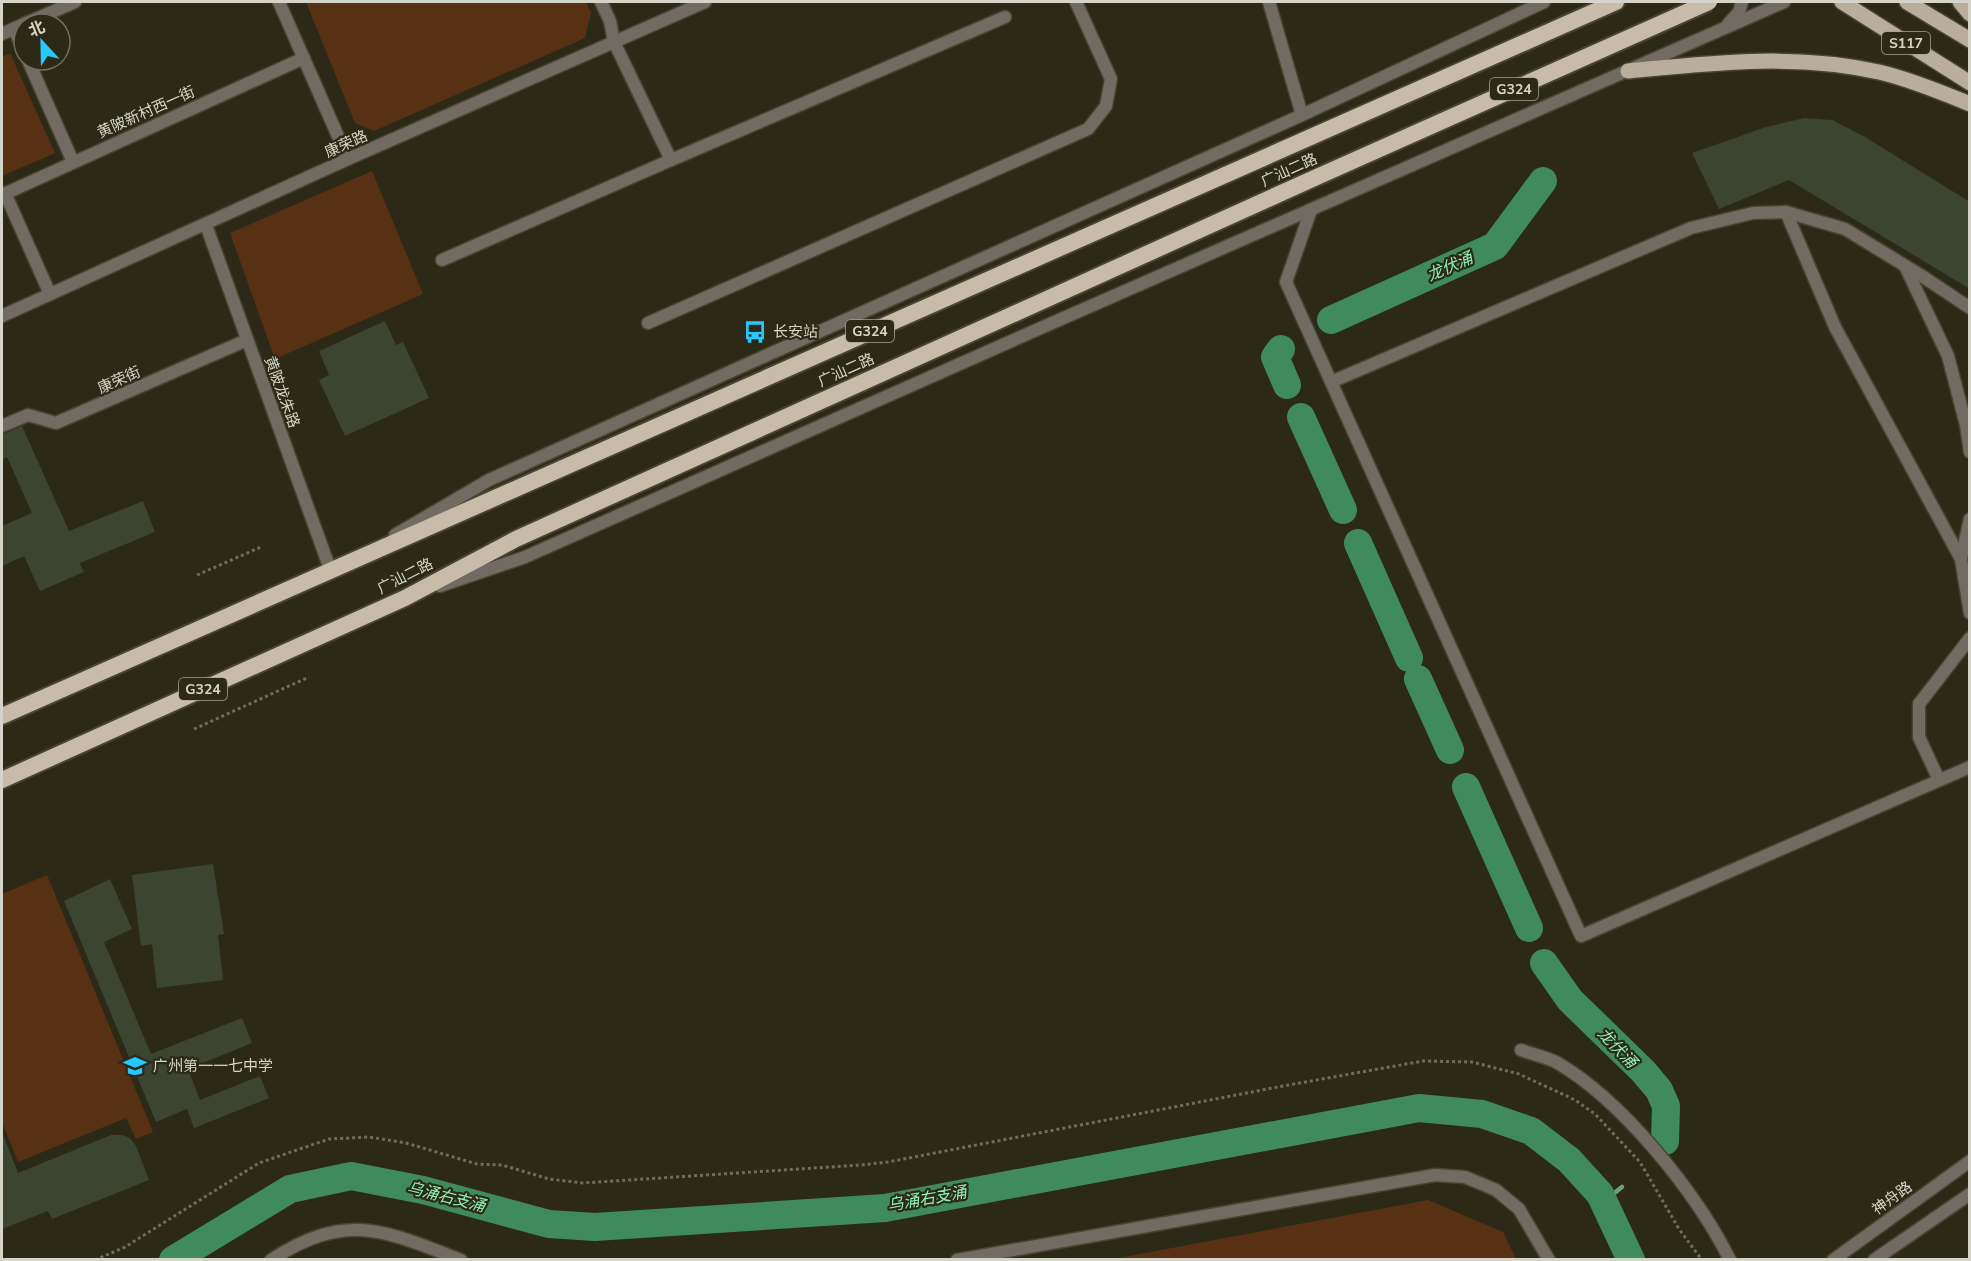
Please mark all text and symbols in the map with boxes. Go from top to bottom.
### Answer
north arrow [12,12,72,72]
text: 北 [25,16,48,42]
road number: S117 [1882,32,1930,54]
road number: G324 [1490,78,1538,100]
street label: 黄陂新村西一街 [94,82,198,142]
street label: 康荣路 [321,126,371,162]
street label: 广汕二路 [1258,149,1320,191]
water label: 龙伏涌 [1424,246,1478,287]
bus stop icon: 长安站 [742,319,768,345]
road number: G324 [846,320,894,342]
place label: 长安站 [773,322,818,342]
street label: 广汕二路 [815,349,877,391]
street label: 黄陂龙朱路 [260,353,304,431]
street label: 康荣街 [94,362,144,398]
street label: 广汕二路 [374,553,436,599]
road number: G324 [179,678,227,700]
water label: 龙伏涌 [1592,1023,1643,1074]
school or university icon: 广州第一一七中学 [122,1053,148,1079]
place label: 广州第一一七中学 [153,1056,273,1076]
water label: 乌涌右支涌 [405,1177,489,1218]
street label: 神舟路 [1868,1177,1916,1219]
water label: 乌涌右支涌 [886,1181,970,1217]

